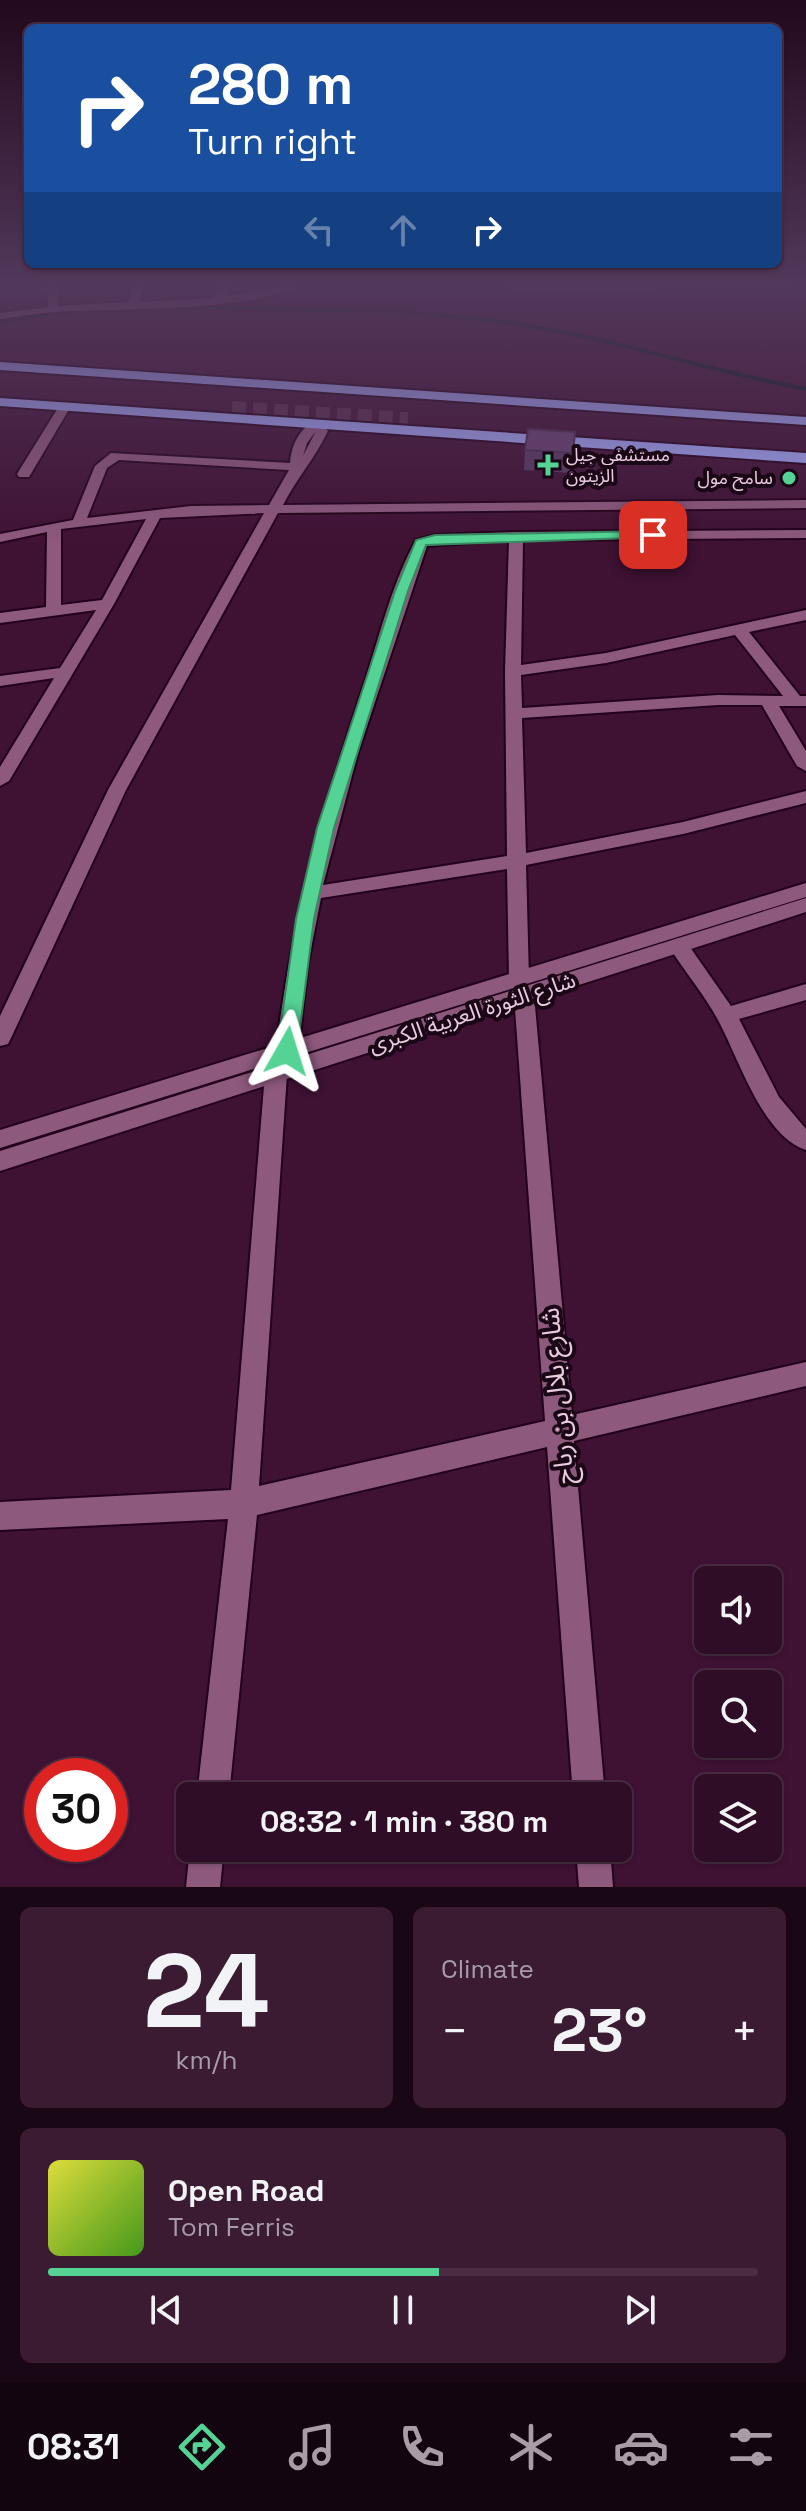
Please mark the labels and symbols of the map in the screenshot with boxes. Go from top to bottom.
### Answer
place label: مستشفى جيل الزيتون [566,443,670,487]
marker: مستشفى جيل الزيتون [537,454,559,476]
place label: سامح مول [697,466,773,491]
marker: سامح مول [780,469,798,487]
pin [619,501,687,569]
street label: شارع الثورة العربية الكبرى [365,965,580,1062]
position arrow [245,1009,329,1093]
street label: شارع بلال بن رباح [532,1306,584,1486]
speed limit sign: 30 [24,1758,128,1862]

